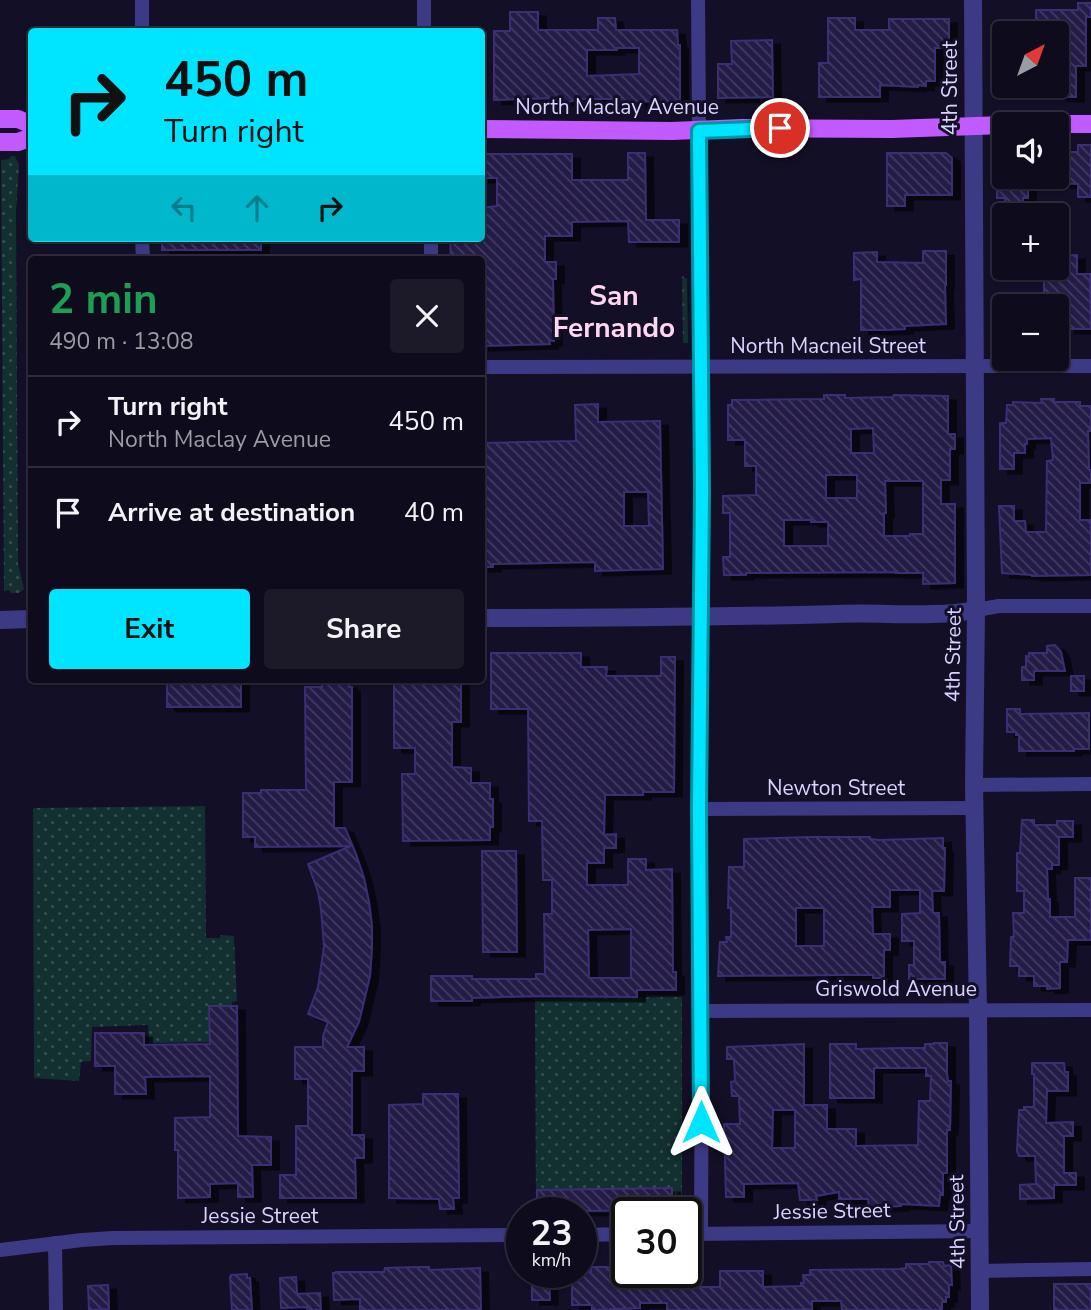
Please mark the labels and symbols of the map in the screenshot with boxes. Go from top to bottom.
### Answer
north arrow [992,21,1069,98]
street label: 4th Street [936,40,964,135]
street label: North Maclay Avenue [515,93,719,121]
pin [750,98,810,158]
district label: San Fernando [553,277,675,347]
street label: North Macneil Street [730,332,926,360]
street label: 4th Street [938,607,968,703]
street label: Newton Street [767,774,906,802]
street label: Griswold Avenue [815,975,977,1003]
position arrow [664,1085,738,1159]
street label: 4th Street [942,1174,972,1270]
street label: Jessie Street [772,1196,891,1226]
speed limit sign: 30 [611,1197,702,1288]
street label: Jessie Street [201,1202,319,1230]

